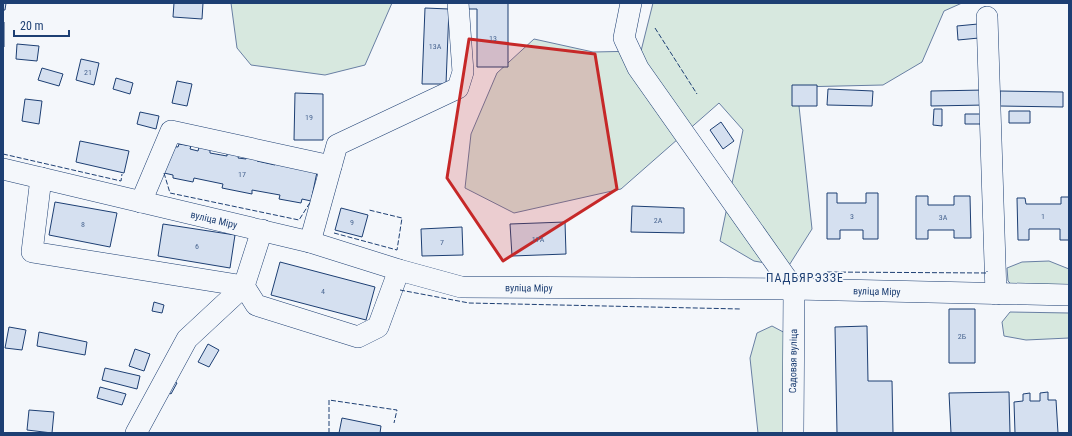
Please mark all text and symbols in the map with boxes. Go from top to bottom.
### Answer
scale bar [14,12,69,38]
text: 20 m [20,19,44,33]
house number: 13 [489,34,497,43]
house number: 13А [429,42,442,51]
house number: 21 [84,68,92,77]
house number: 19 [305,113,313,122]
house number: 17 [238,170,246,179]
street label: вуліца Міру [190,208,239,230]
house number: 3 [850,212,854,221]
house number: 1 [1041,212,1045,221]
house number: 3А [939,213,948,222]
house number: 2А [654,216,663,225]
house number: 9 [350,218,354,227]
house number: 8 [81,220,85,229]
house number: 17А [532,235,545,244]
house number: 7 [440,238,444,247]
house number: 6 [195,242,199,251]
district label: ПАДБЯРЭЗЗЕ [766,271,844,285]
street label: вуліца Міру [505,282,553,293]
street label: вуліца Міру [853,285,901,297]
house number: 4 [321,287,325,296]
street label: Садовая вуліца [787,329,799,393]
house number: 2Б [958,332,967,341]

